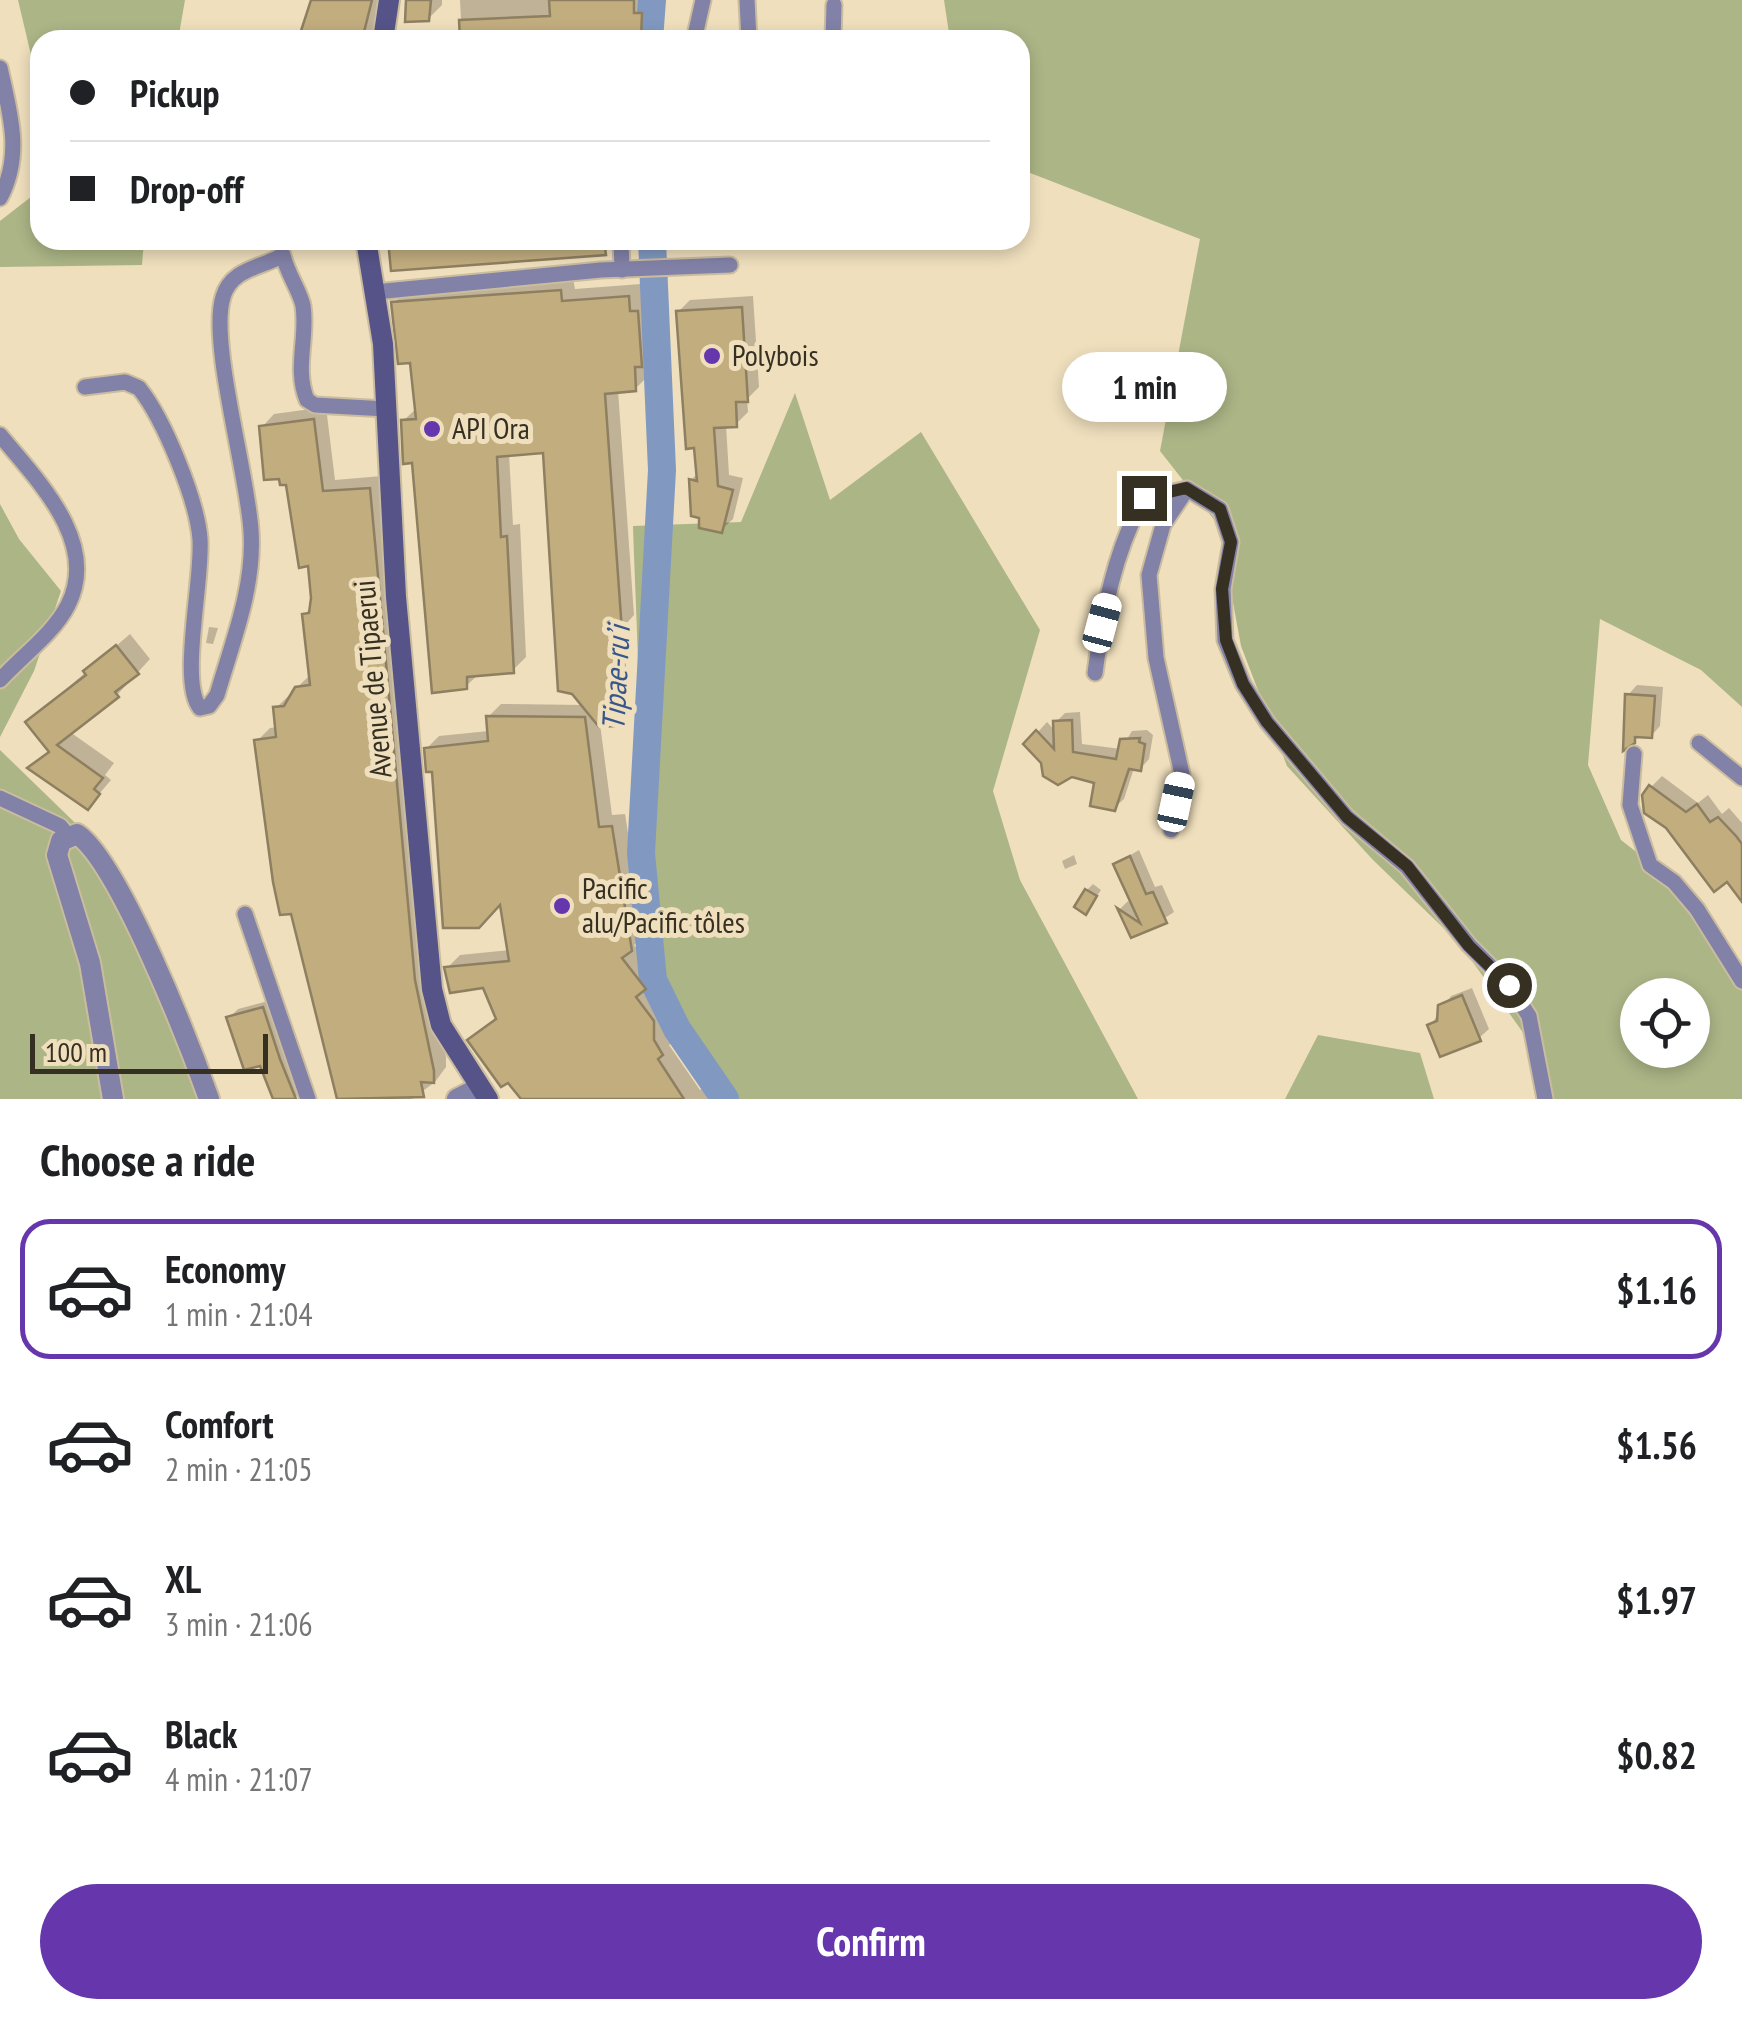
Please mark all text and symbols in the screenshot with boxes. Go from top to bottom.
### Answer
text: Pickup [130,68,220,117]
text: Drop-off [130,164,244,213]
place label: Polybois [732,335,819,374]
marker: Polybois [701,345,723,367]
callout: 1 min [1062,353,1226,423]
text: 1 min [1112,366,1177,408]
place label: API Ora [452,408,530,447]
marker: API Ora [421,418,443,440]
route end [1122,476,1167,521]
street label: Avenue de Tipaerui [343,579,400,780]
car [1080,590,1124,656]
water label: Tipae-ru’i [591,620,639,732]
car [1155,770,1197,834]
place label: Pacific alu/Pacific tôles [582,868,745,941]
marker: Pacific alu/Pacific tôles [551,895,573,917]
route start [1487,963,1532,1008]
map controls [1620,978,1710,1068]
button: locate [1620,978,1710,1068]
scale bar [30,1029,268,1074]
text: 100 m [45,1033,107,1070]
text: Choose a ride [40,1130,255,1188]
icon: car [45,1244,135,1334]
text: Economy [165,1244,285,1293]
text: $1.16 [1616,1265,1697,1314]
text: 1 min · 21:04 [165,1293,313,1335]
icon: car [45,1399,135,1489]
text: Comfort [165,1399,274,1448]
text: $1.56 [1616,1420,1697,1469]
text: 2 min · 21:05 [165,1448,313,1490]
icon: car [45,1554,135,1644]
text: XL [165,1554,201,1603]
text: $1.97 [1616,1575,1697,1624]
text: 3 min · 21:06 [165,1603,313,1645]
icon: car [45,1709,135,1799]
text: Black [165,1709,238,1758]
text: $0.82 [1616,1730,1697,1779]
text: 4 min · 21:07 [165,1758,313,1800]
button: Confirm [40,1884,1702,1999]

